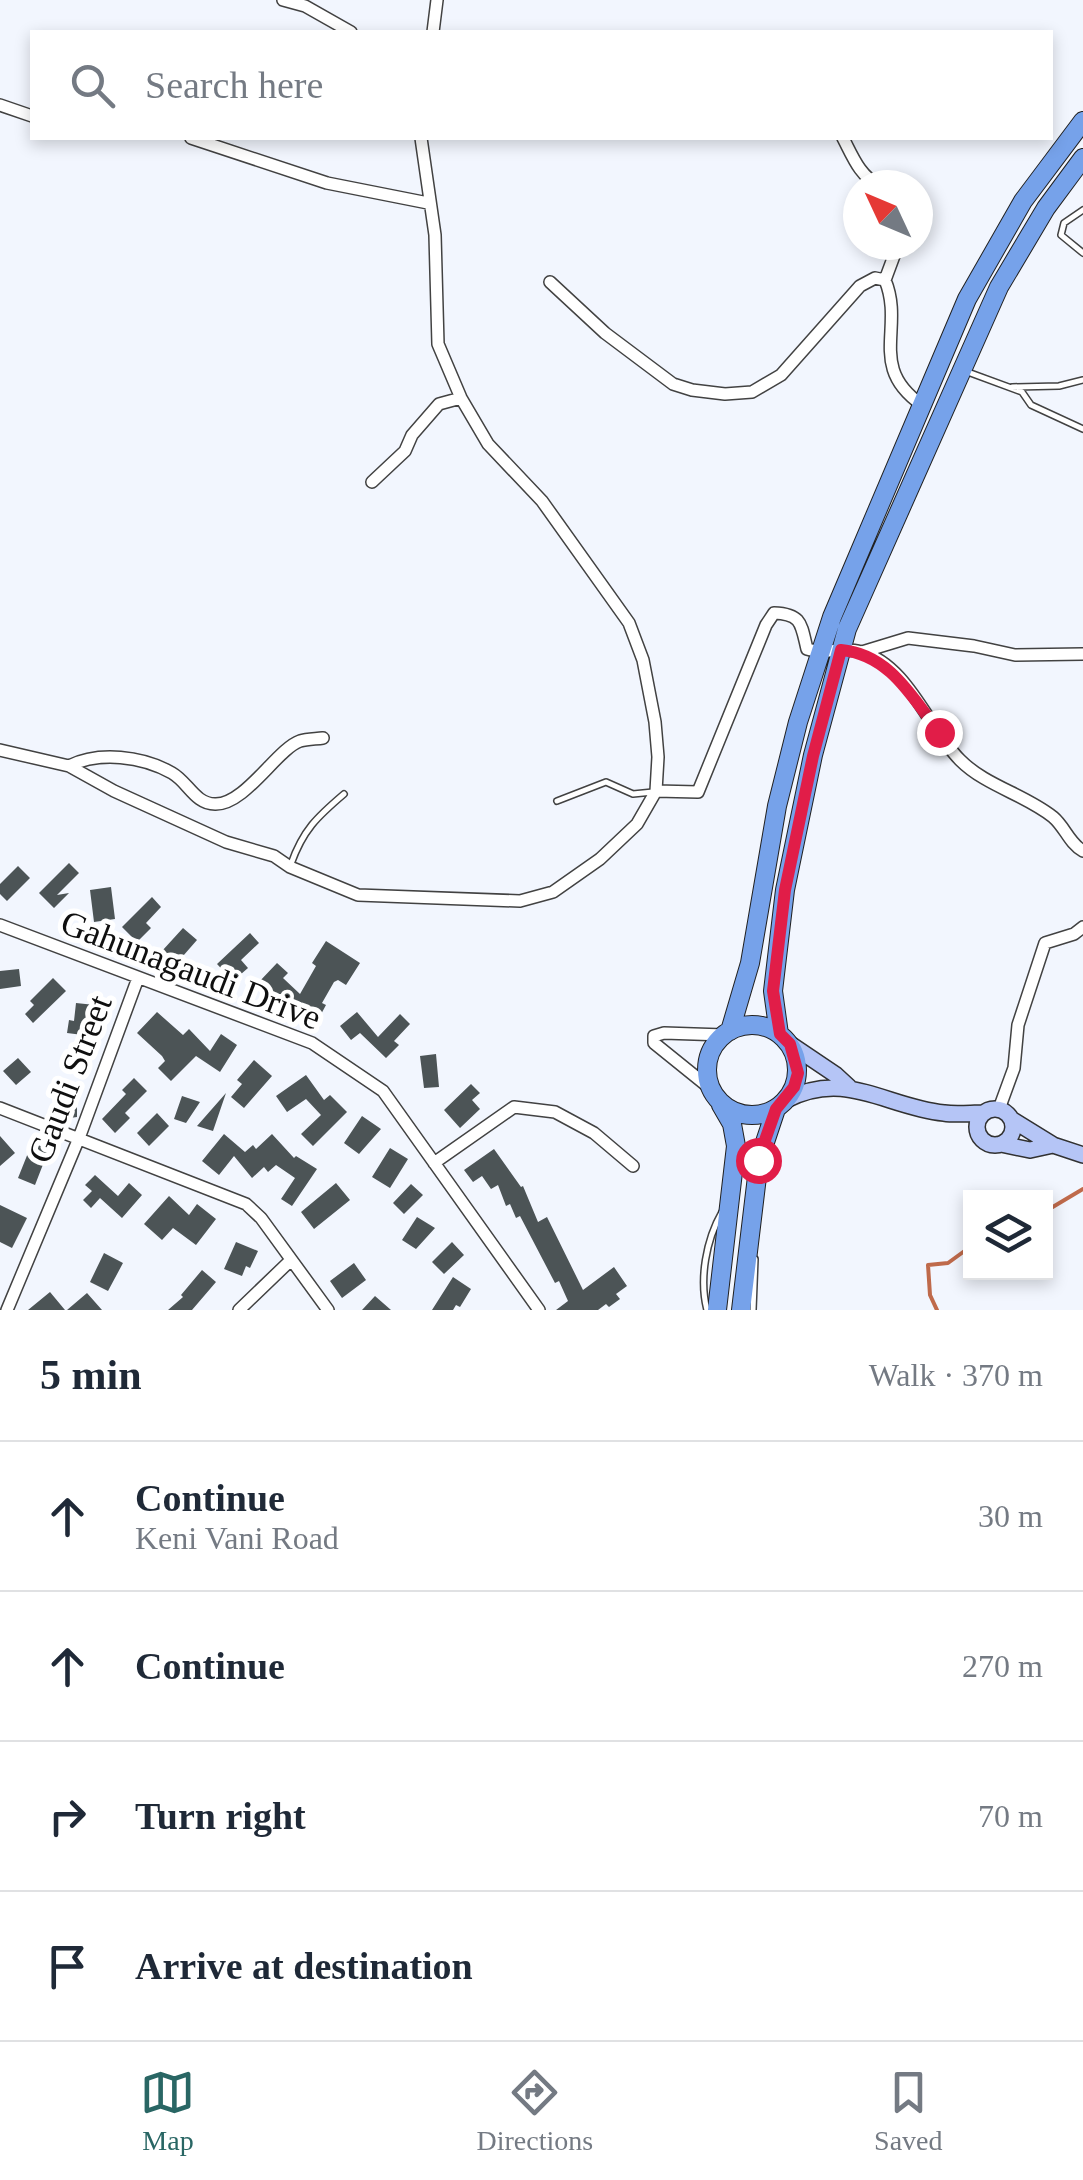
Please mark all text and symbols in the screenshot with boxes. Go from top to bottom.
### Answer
search box [30,30,1053,140]
icon: search [65,58,120,113]
text: Search here [145,64,323,106]
north arrow [843,170,933,260]
route end [917,710,963,756]
street label: Gahunagaudi Drive [56,903,326,1037]
street label: Gaudi Street [20,990,120,1168]
route start [736,1138,782,1184]
map controls [963,1190,1053,1280]
button: layers [963,1190,1053,1280]
text: 5 min [40,1352,142,1398]
text: Walk · 370 m [869,1357,1043,1393]
text: Continue [135,1477,285,1519]
icon: ahead [40,1489,95,1544]
text: 30 m [978,1498,1043,1534]
text: Keni Vani Road [135,1520,339,1556]
icon: ahead [40,1639,95,1694]
text: Continue [135,1645,285,1687]
text: 270 m [962,1648,1043,1684]
icon: right [40,1789,95,1844]
text: Turn right [135,1795,306,1837]
text: 70 m [978,1798,1043,1834]
icon: arrive [40,1939,95,1994]
text: Arrive at destination [135,1945,473,1987]
tab: Map [140,2065,195,2157]
tab: Directions [476,2065,593,2157]
tab: Saved [874,2065,943,2157]

